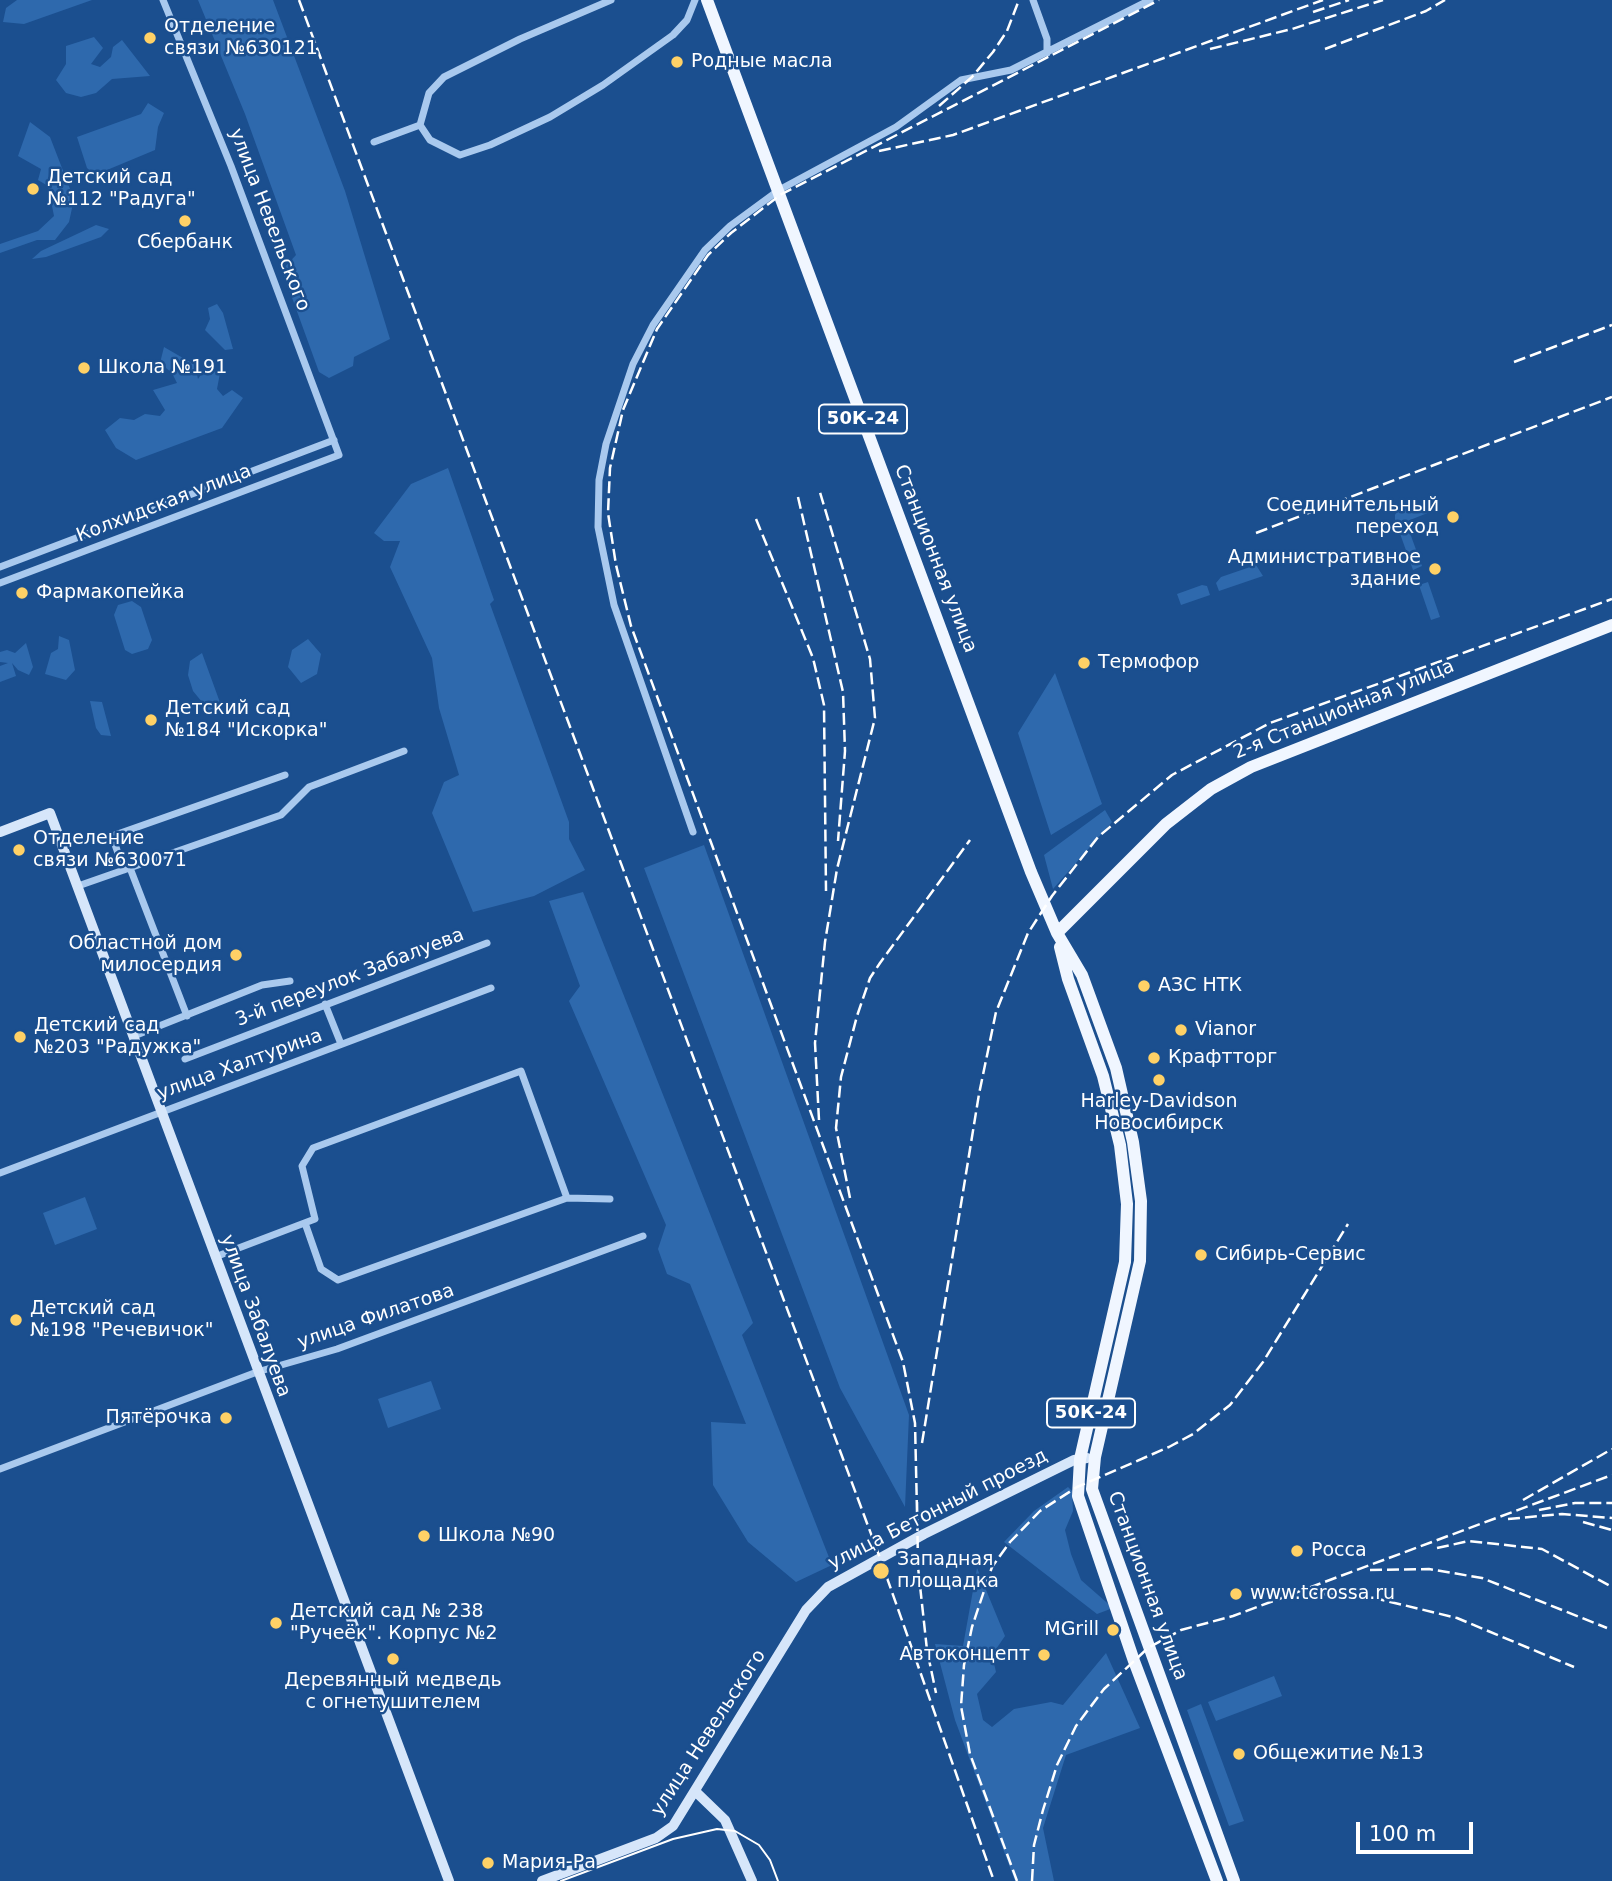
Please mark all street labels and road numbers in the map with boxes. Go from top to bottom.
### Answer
street label: улица Невельского [224,125,314,315]
road number: 50К-24 [819,404,907,433]
street label: Колхидская улица [73,460,255,548]
street label: Станционная улица [889,462,981,656]
street label: 2-я Станционная улица [1230,655,1458,765]
street label: 3-й переулок Забалуева [233,924,467,1032]
street label: улица Халтурина [154,1025,326,1105]
street label: улица Забалуева [215,1232,295,1400]
street label: улица Филатова [295,1279,457,1355]
road number: 50К-24 [1047,1398,1135,1428]
street label: улица Бетонный проезд [825,1445,1051,1575]
street label: Станционная улица [1102,1488,1192,1684]
street label: улица Невельского [647,1646,771,1820]

